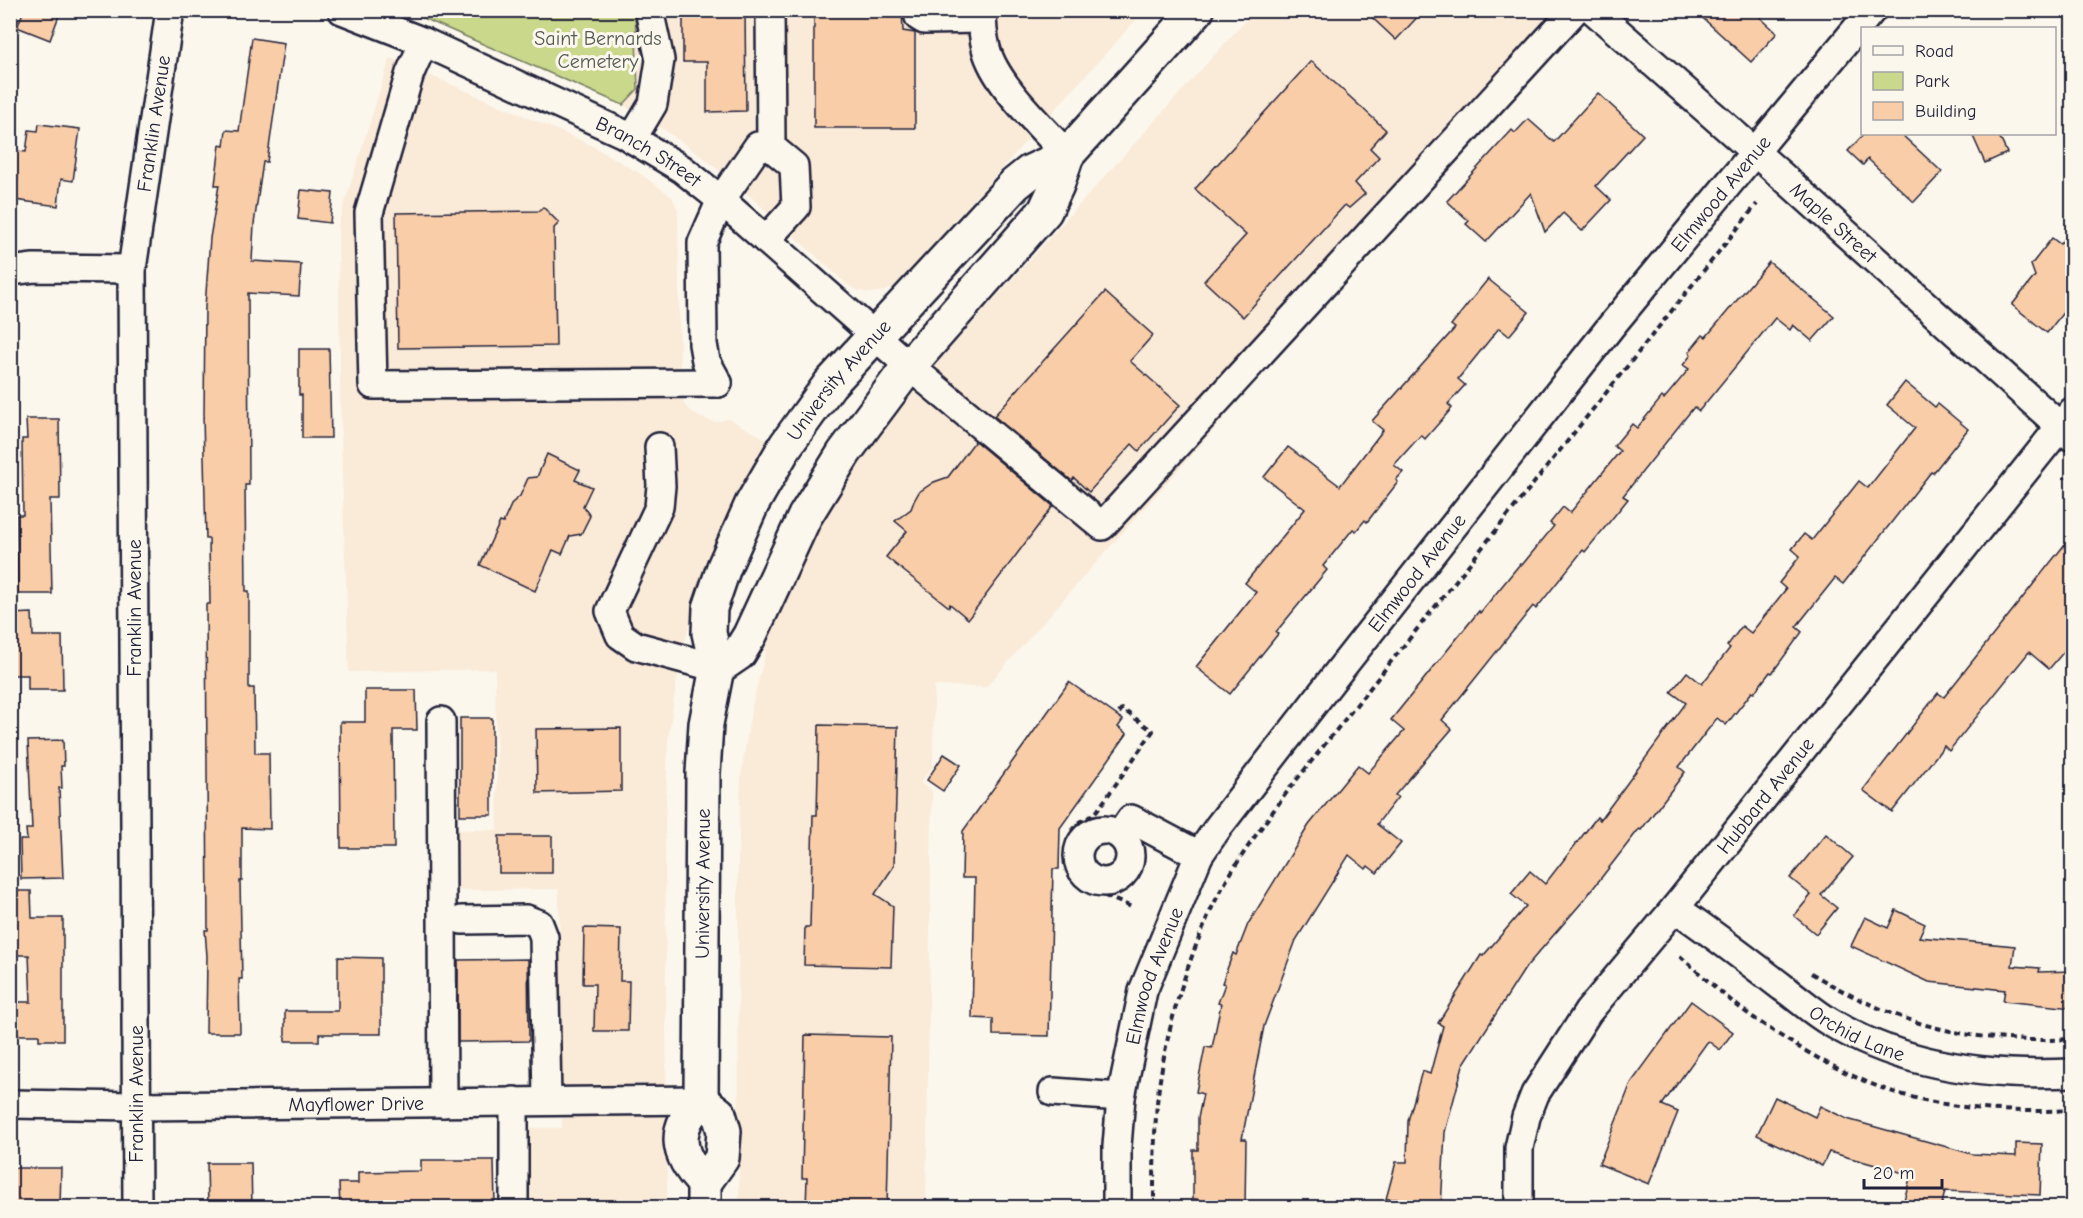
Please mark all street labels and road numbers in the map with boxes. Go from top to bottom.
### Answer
street label: Franklin Avenue [132,54,175,193]
street label: Branch Street [592,111,707,192]
street label: Elmwood Avenue [1666,131,1775,256]
street label: Maple Street [1785,177,1883,268]
street label: University Avenue [782,315,895,445]
street label: Elmwood Avenue [1363,509,1470,636]
street label: Franklin Avenue [123,539,146,677]
street label: Hubbard Avenue [1712,733,1819,858]
street label: University Avenue [690,808,714,959]
street label: Elmwood Avenue [1121,904,1188,1047]
street label: Orchid Lane [1805,1000,1908,1066]
street label: Franklin Avenue [125,1025,148,1163]
street label: Mayflower Drive [288,1091,424,1116]

